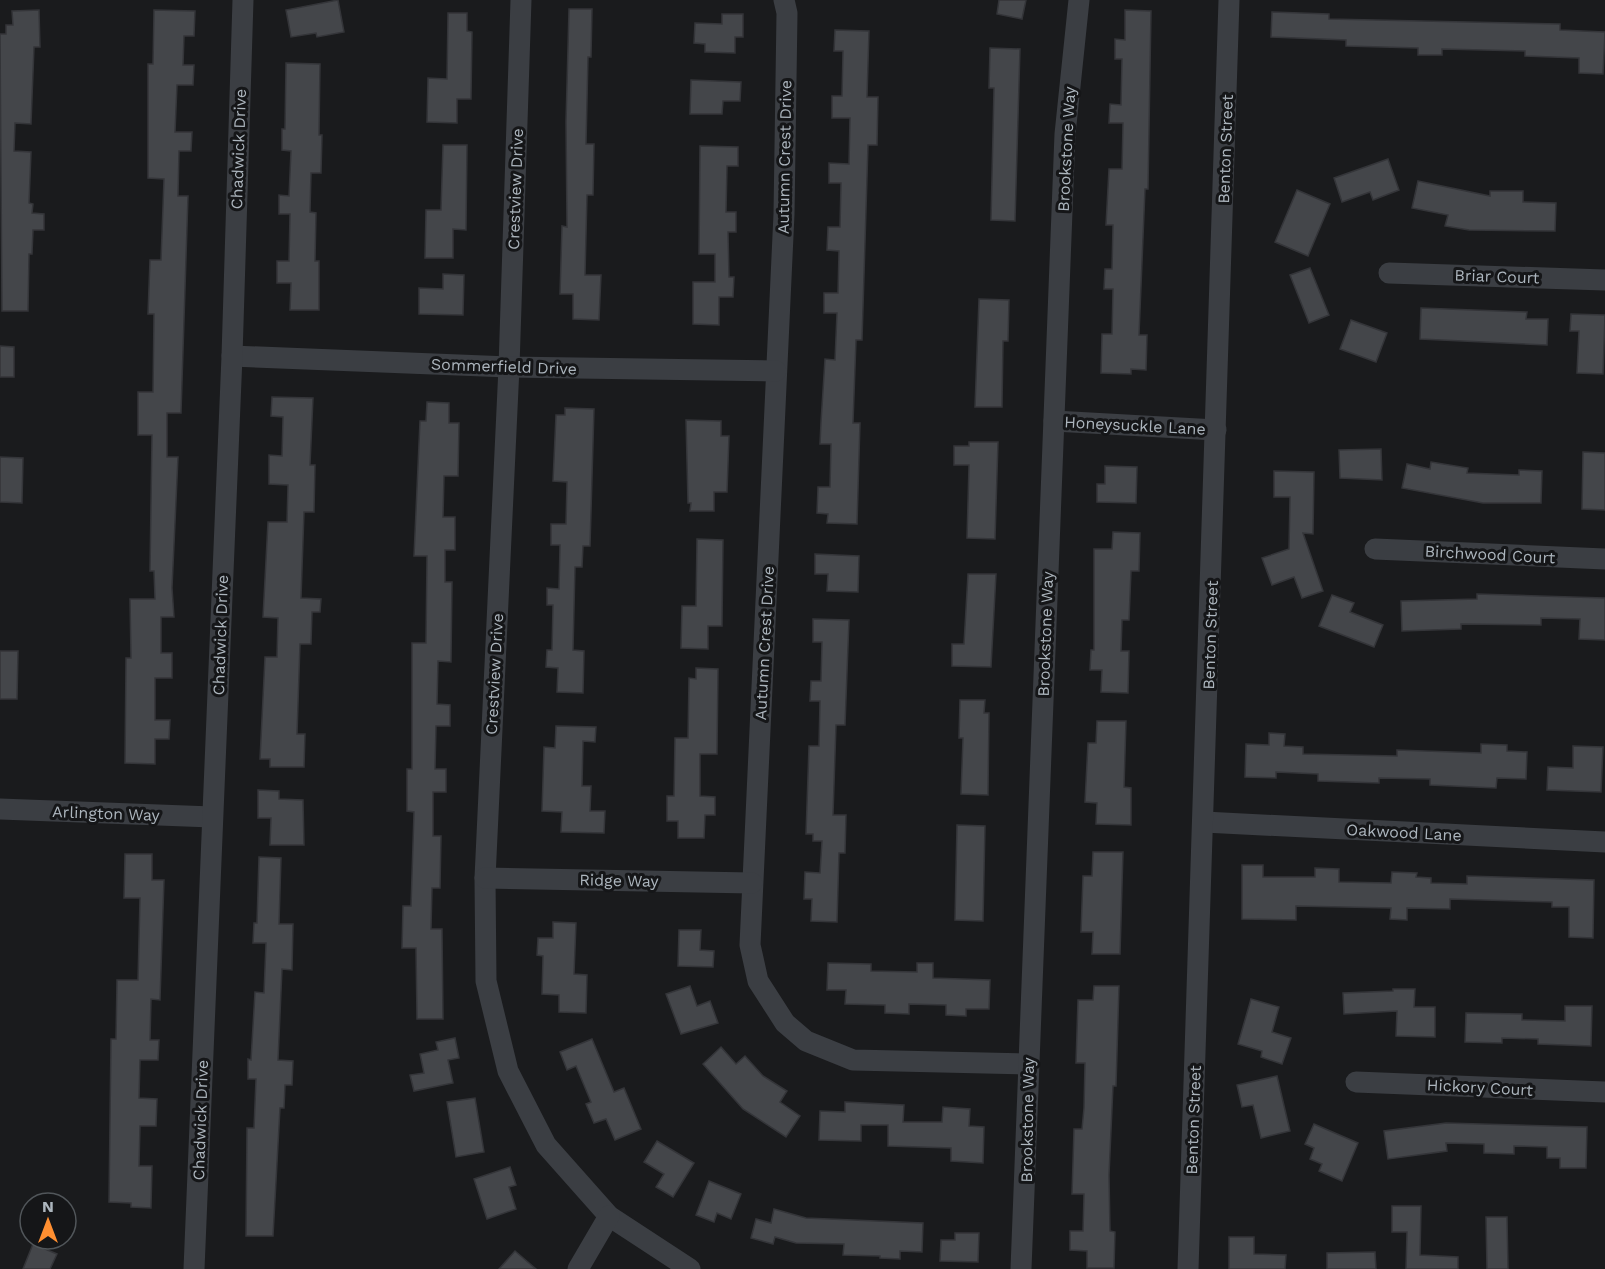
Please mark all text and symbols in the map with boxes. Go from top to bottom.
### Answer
street label: Autumn Crest Drive [774,80,795,234]
street label: Brookstone Way [1054,85,1079,212]
street label: Chadwick Drive [227,88,250,210]
street label: Benton Street [1214,94,1237,204]
street label: Crestview Drive [504,128,527,250]
street label: Briar Court [1454,266,1540,287]
street label: Sommerfield Drive [431,354,577,379]
street label: Honeysuckle Lane [1064,412,1206,439]
street label: Birchwood Court [1424,542,1556,567]
street label: Autumn Crest Drive [751,565,778,721]
street label: Brookstone Way [1034,570,1057,697]
street label: Chadwick Drive [209,574,232,696]
street label: Benton Street [1199,580,1222,690]
street label: Crestview Drive [482,613,507,735]
street label: Arlington Way [52,802,161,825]
street label: Oakwood Lane [1346,820,1462,845]
street label: Ridge Way [579,870,660,891]
street label: Brookstone Way [1017,1056,1038,1183]
street label: Chadwick Drive [189,1059,212,1181]
street label: Benton Street [1182,1065,1205,1175]
street label: Hickory Court [1426,1075,1534,1100]
north arrow [18,1191,78,1251]
text: N [42,1197,54,1216]

